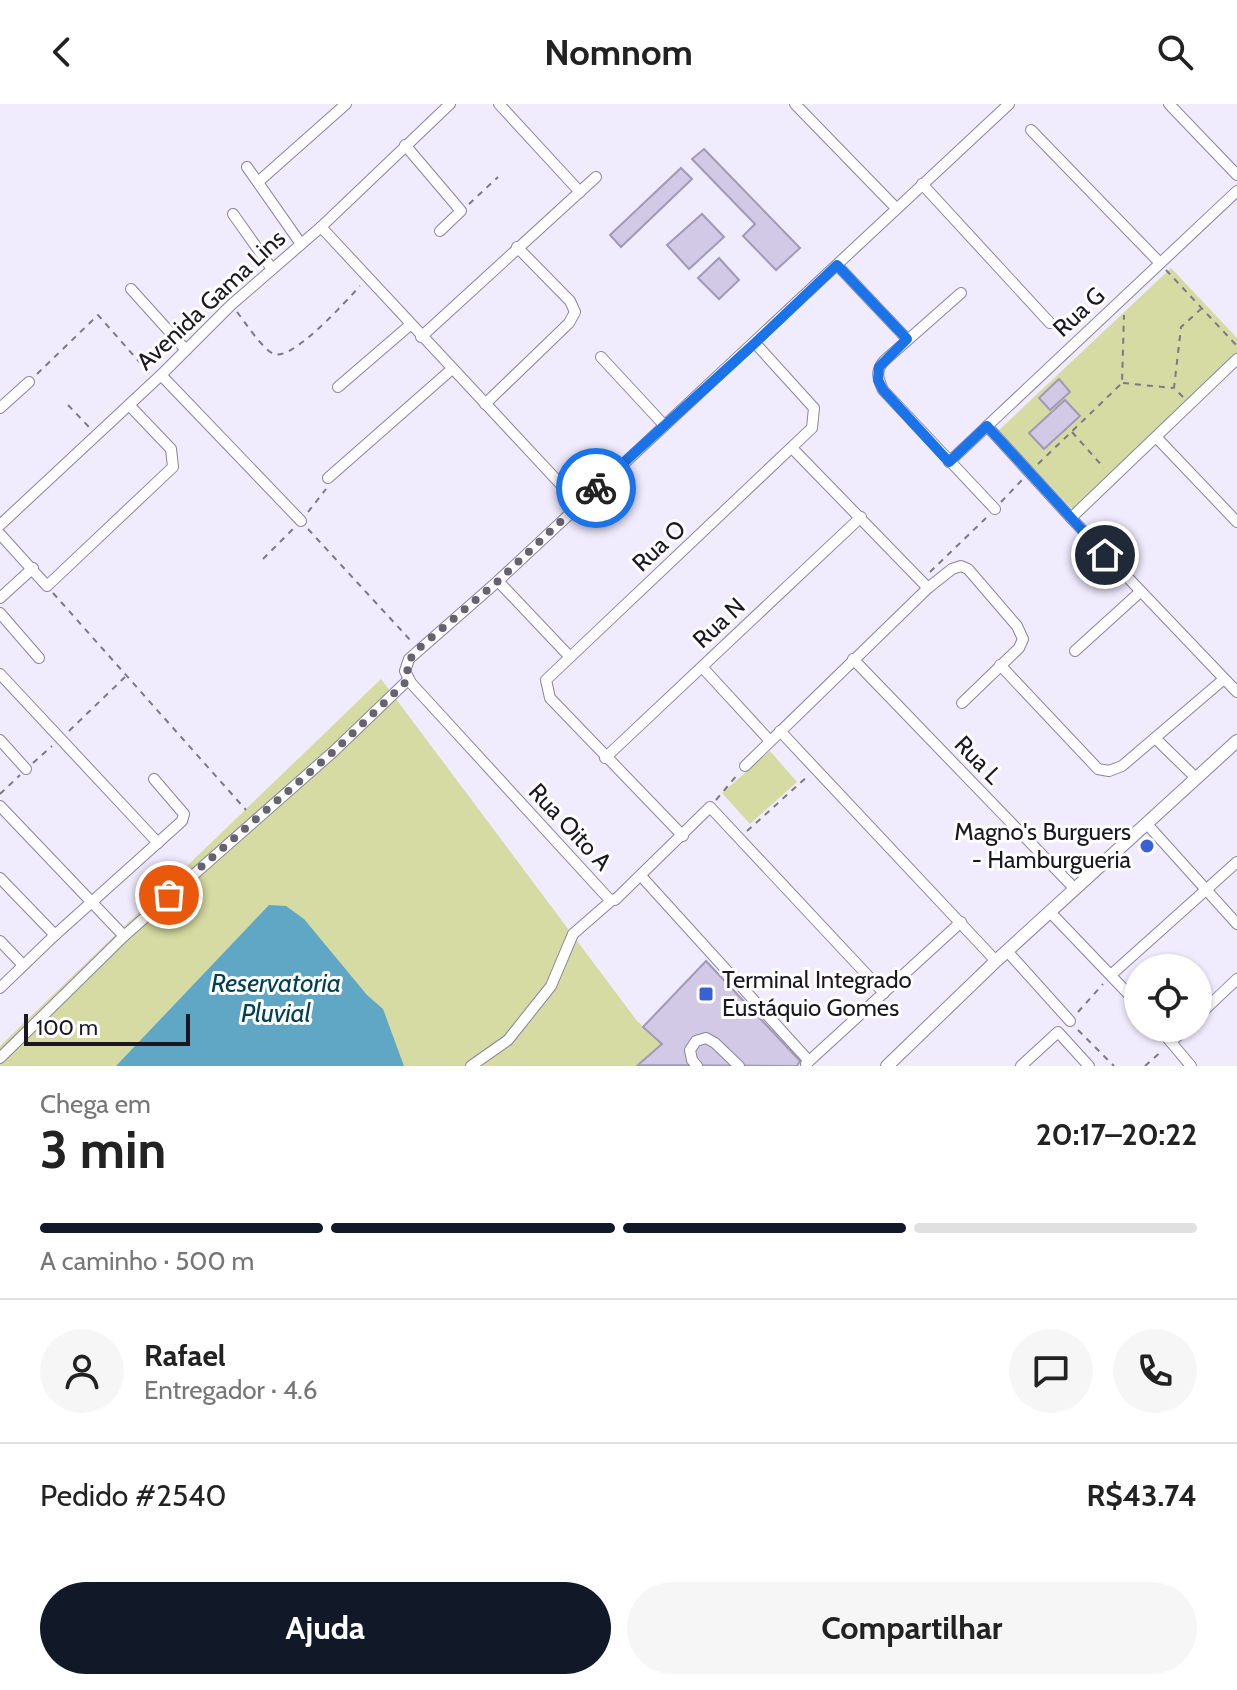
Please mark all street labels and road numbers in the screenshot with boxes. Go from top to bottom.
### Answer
street label: Avenida Gama Lins [130,223,291,376]
street label: Rua G [1047,281,1110,343]
street label: Rua O [626,514,691,577]
street label: Rua N [687,591,751,654]
street label: Rua L [949,730,1008,790]
street label: Rua Oito A [523,777,618,876]

